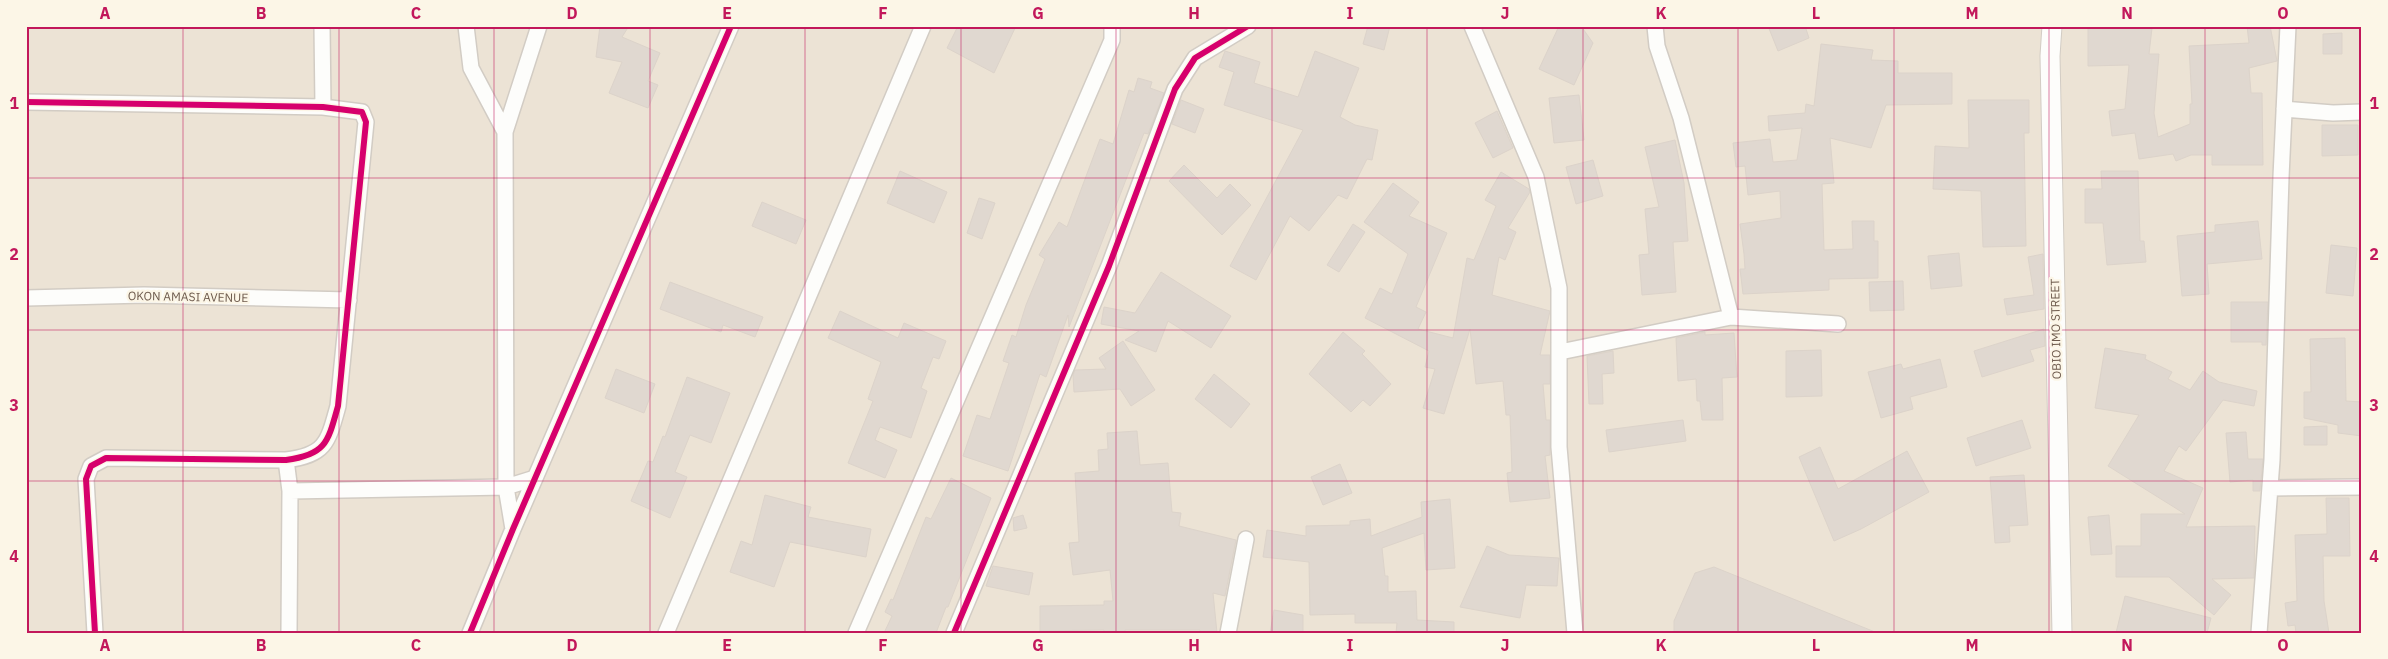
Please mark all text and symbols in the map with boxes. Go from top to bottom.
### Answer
text: A [100,3,111,23]
text: B [256,3,267,23]
text: C [411,3,421,23]
text: D [566,3,578,23]
text: E [722,3,732,23]
text: F [878,3,888,23]
text: G [1032,3,1044,23]
text: H [1188,3,1200,23]
text: I [1347,3,1354,23]
text: J [1501,3,1509,23]
text: K [1655,3,1667,23]
text: L [1812,3,1820,23]
text: M [1965,3,1979,23]
text: N [2121,3,2133,23]
text: O [2277,3,2289,23]
text: 1 [9,93,19,113]
text: 1 [2369,93,2379,113]
text: 2 [9,244,19,264]
text: 2 [2369,244,2379,264]
street label: OBIO IMO STREET [2047,278,2064,379]
street label: OKON AMASI AVENUE [128,288,248,305]
text: 3 [9,395,19,415]
text: 3 [2369,395,2379,415]
text: 4 [9,546,19,566]
text: 4 [2369,546,2379,566]
text: A [100,635,111,655]
text: B [256,635,267,655]
text: C [411,635,421,655]
text: D [566,635,578,655]
text: E [722,635,732,655]
text: F [878,635,888,655]
text: G [1032,635,1044,655]
text: H [1188,635,1200,655]
text: I [1347,635,1354,655]
text: J [1501,635,1509,655]
text: K [1655,635,1667,655]
text: L [1812,635,1820,655]
text: M [1965,635,1979,655]
text: N [2121,635,2133,655]
text: O [2277,635,2289,655]

